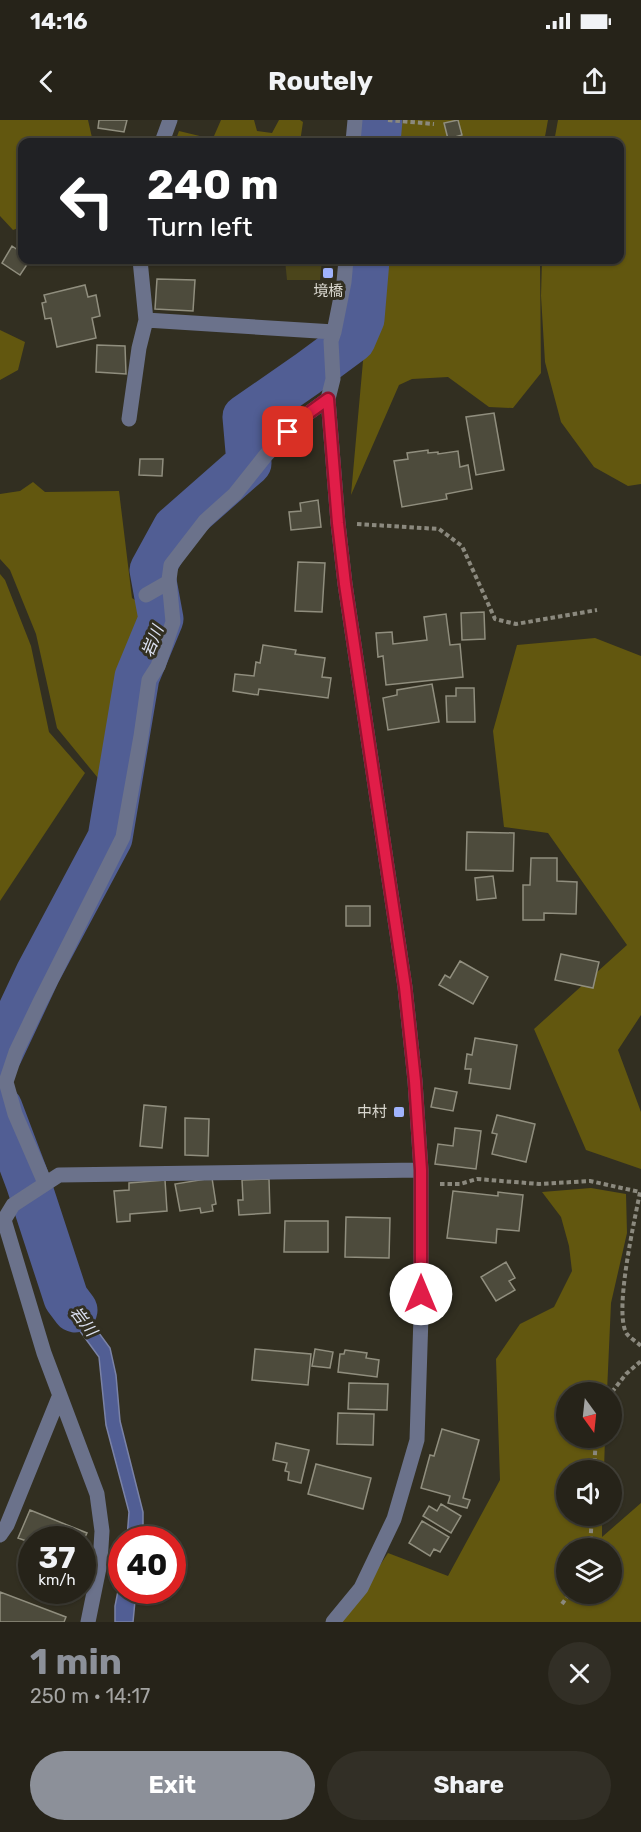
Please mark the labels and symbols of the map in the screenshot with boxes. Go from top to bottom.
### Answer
marker: 境橋 [321,266,335,280]
place label: 境橋 [313,282,343,300]
pin [262,406,313,457]
water label: 岩川 [138,621,168,660]
place label: 中村 [357,1103,387,1121]
marker: 中村 [392,1105,406,1119]
position arrow [389,1262,453,1326]
water label: 岩川 [66,1303,102,1341]
north arrow [556,1382,622,1448]
speed limit sign: 40 [108,1526,186,1604]

